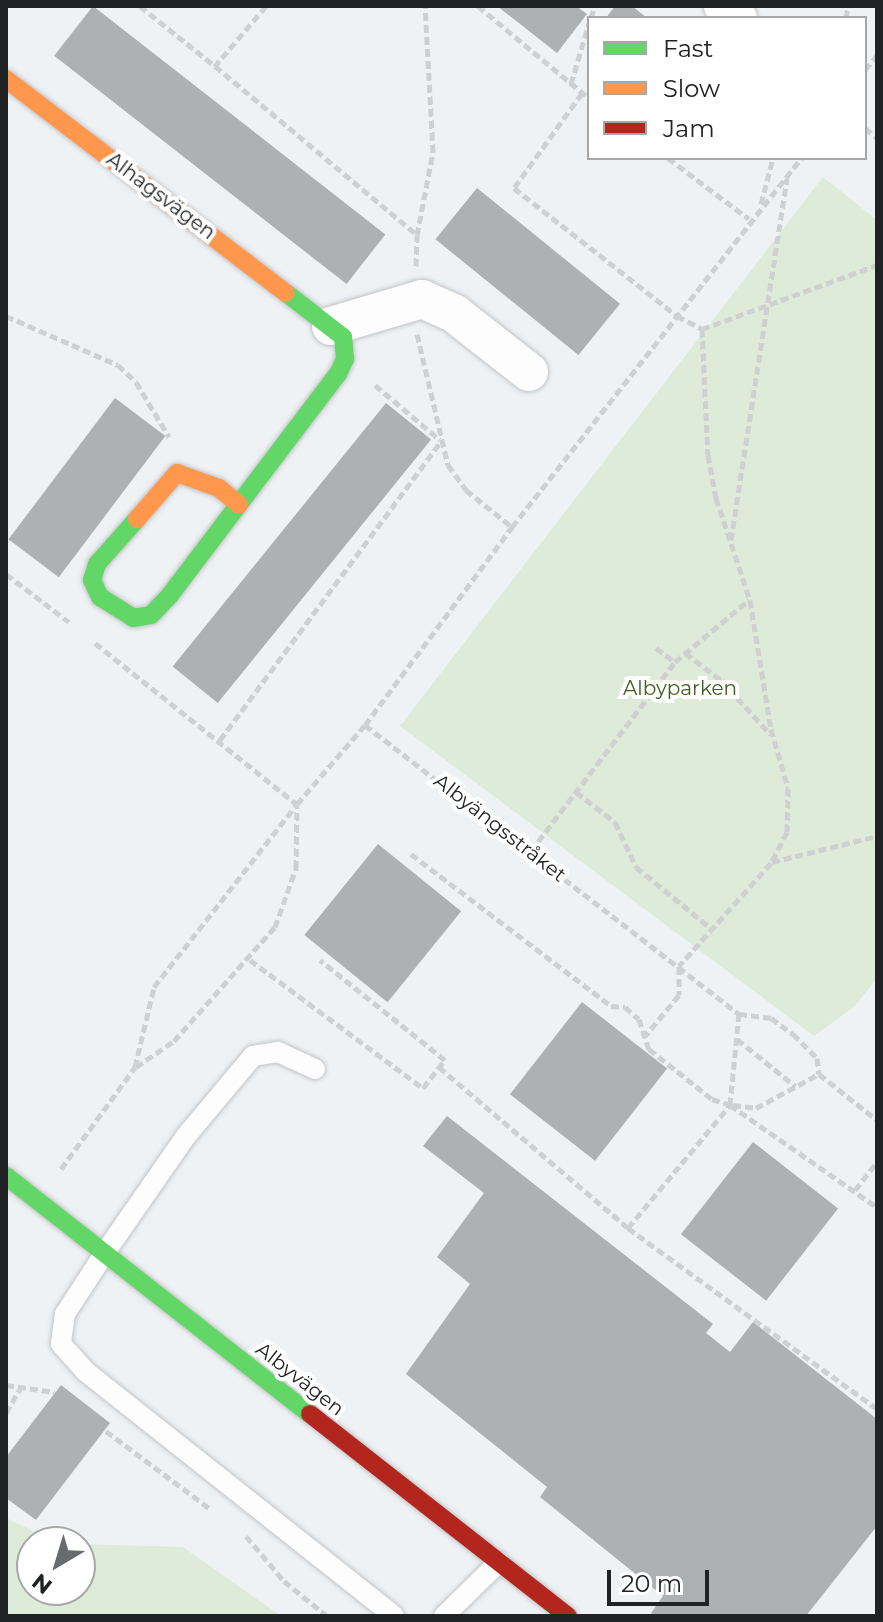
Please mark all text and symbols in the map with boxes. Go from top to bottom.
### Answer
legend [587,16,867,160]
text: Fast [663,34,713,63]
text: Slow [663,74,720,103]
text: Jam [663,114,715,143]
street label: Alhagsvägen [102,147,220,245]
park label: Albyparken [623,676,737,700]
street label: Albyängsstråket [429,769,571,887]
street label: Albyvägen [251,1337,349,1421]
north arrow [16,1526,96,1606]
scale bar [611,1554,713,1604]
text: N [27,1568,57,1600]
text: 20 m [621,1569,682,1598]

